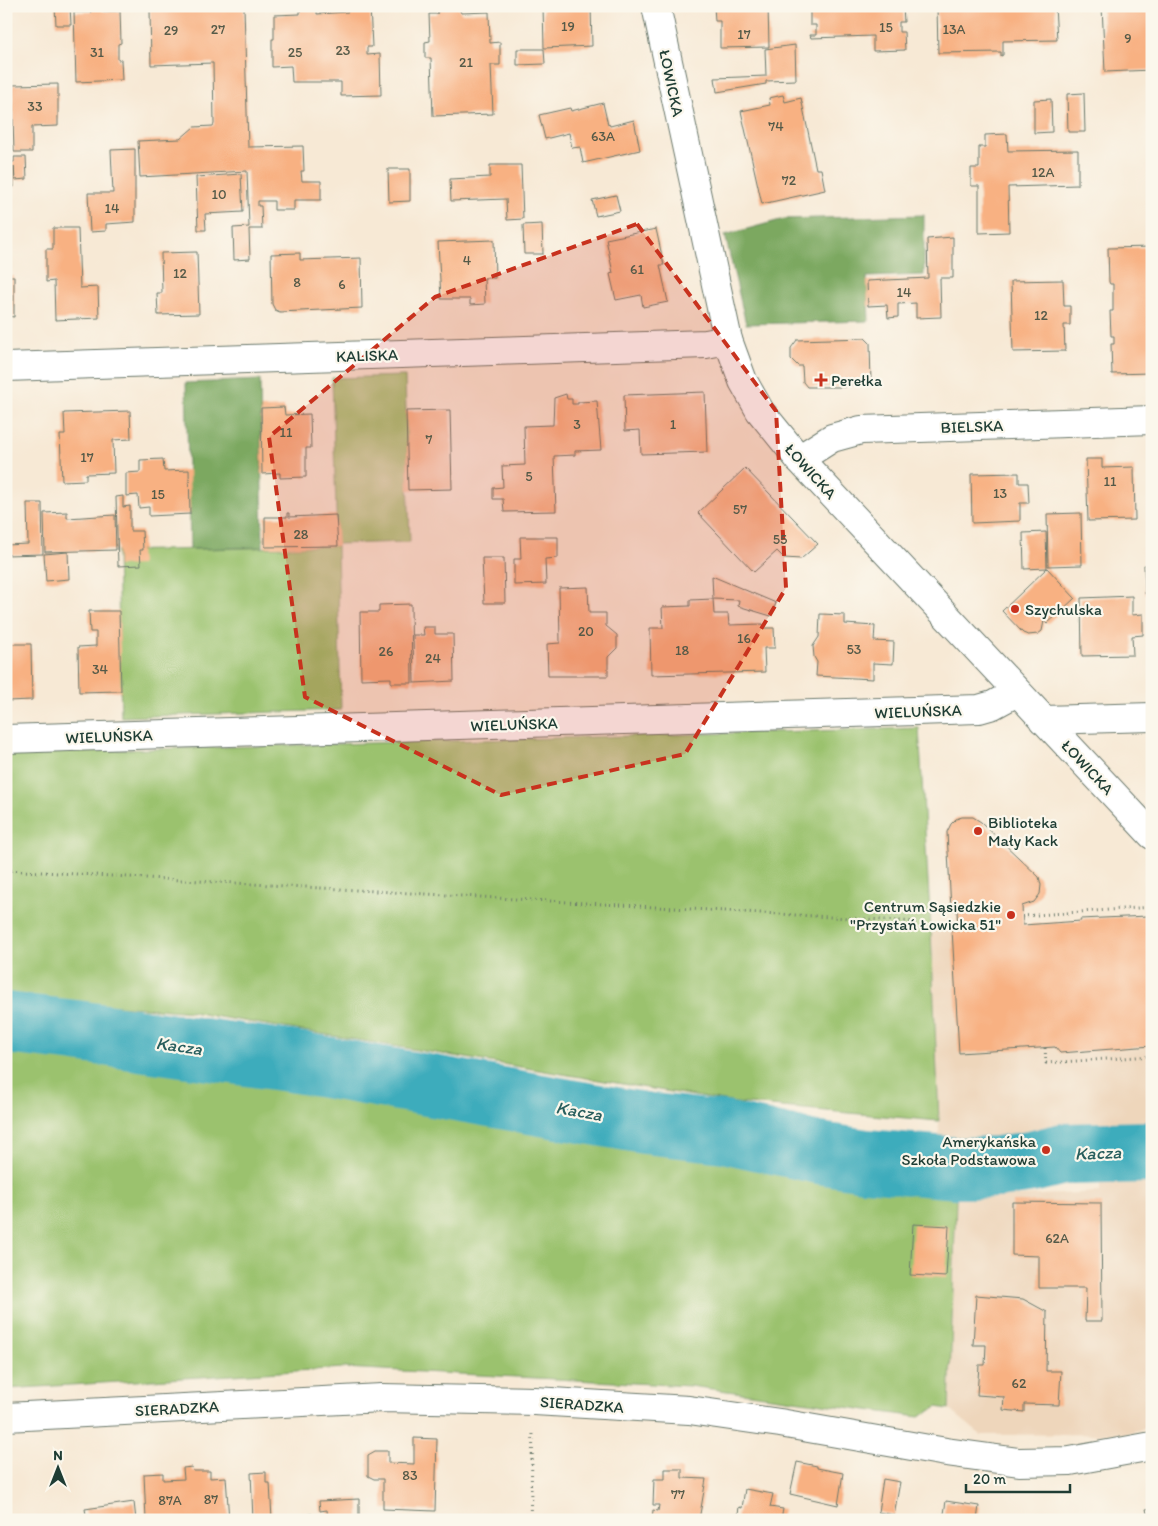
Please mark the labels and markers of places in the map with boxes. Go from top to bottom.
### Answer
place label: Perełka [831,371,883,390]
marker: Perełka [815,374,827,386]
place label: Szychulska [1025,600,1102,619]
marker: Szychulska [1009,603,1021,615]
place label: Biblioteka Mały Kack [988,813,1059,850]
marker: Biblioteka Mały Kack [972,825,984,837]
place label: Centrum Sąsiedzkie "Przystań Łowicka 51" [850,897,1001,934]
marker: Centrum Sąsiedzkie "Przystań Łowicka 51" [1005,909,1017,921]
place label: Amerykańska Szkoła Podstawowa [901,1132,1037,1169]
marker: Amerykańska Szkoła Podstawowa [1040,1144,1052,1156]

